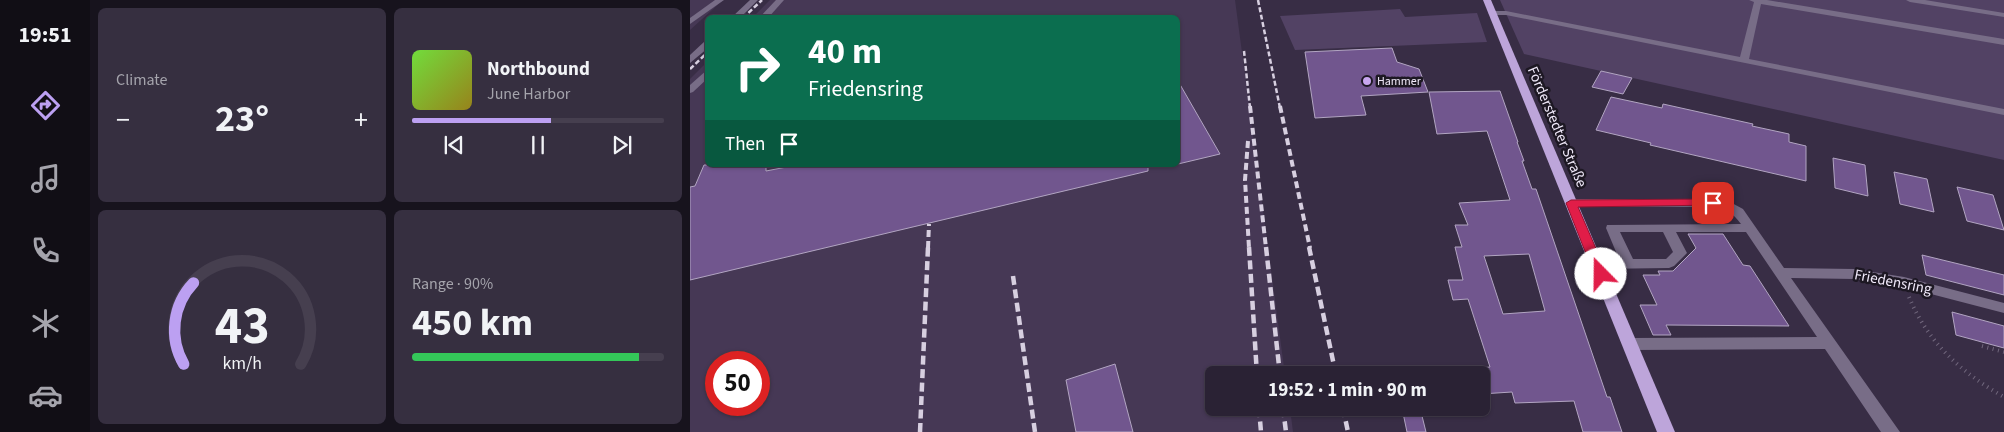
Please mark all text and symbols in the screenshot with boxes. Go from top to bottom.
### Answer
text: 19:51 [18,19,72,51]
text: 40 m [808,27,882,77]
icon: right [725,35,790,100]
text: Northbound [487,56,590,83]
street label: Förderstedter Straße [1522,63,1592,191]
text: Climate [116,69,167,91]
text: Friedensring [808,73,923,105]
place label: Hammer [1377,73,1422,90]
marker: Hammer [1361,75,1373,87]
text: June Harbor [487,83,570,105]
icon: directions [28,88,63,123]
text: 23° [215,92,269,146]
text: − [116,100,130,140]
text: + [354,100,368,140]
icon: arrive [775,130,803,158]
icon: previous [440,131,468,159]
icon: pause [524,131,552,159]
icon: next [608,131,636,159]
text: Then [725,131,765,158]
icon: music [28,161,63,196]
pin [1692,182,1734,224]
icon: arrive [1699,189,1727,217]
icon: phone [28,233,63,268]
position arrow [1574,247,1626,299]
street label: Friedensring [1853,264,1934,300]
text: Range · 90% [412,273,493,295]
text: 43 [215,290,269,364]
text: 450 km [412,296,533,350]
icon: climate [28,306,63,341]
text: km/h [222,351,262,376]
speed limit sign: 50 [705,351,770,416]
text: 19:52 · 1 min · 90 m [1268,377,1427,404]
icon: car [28,378,63,413]

